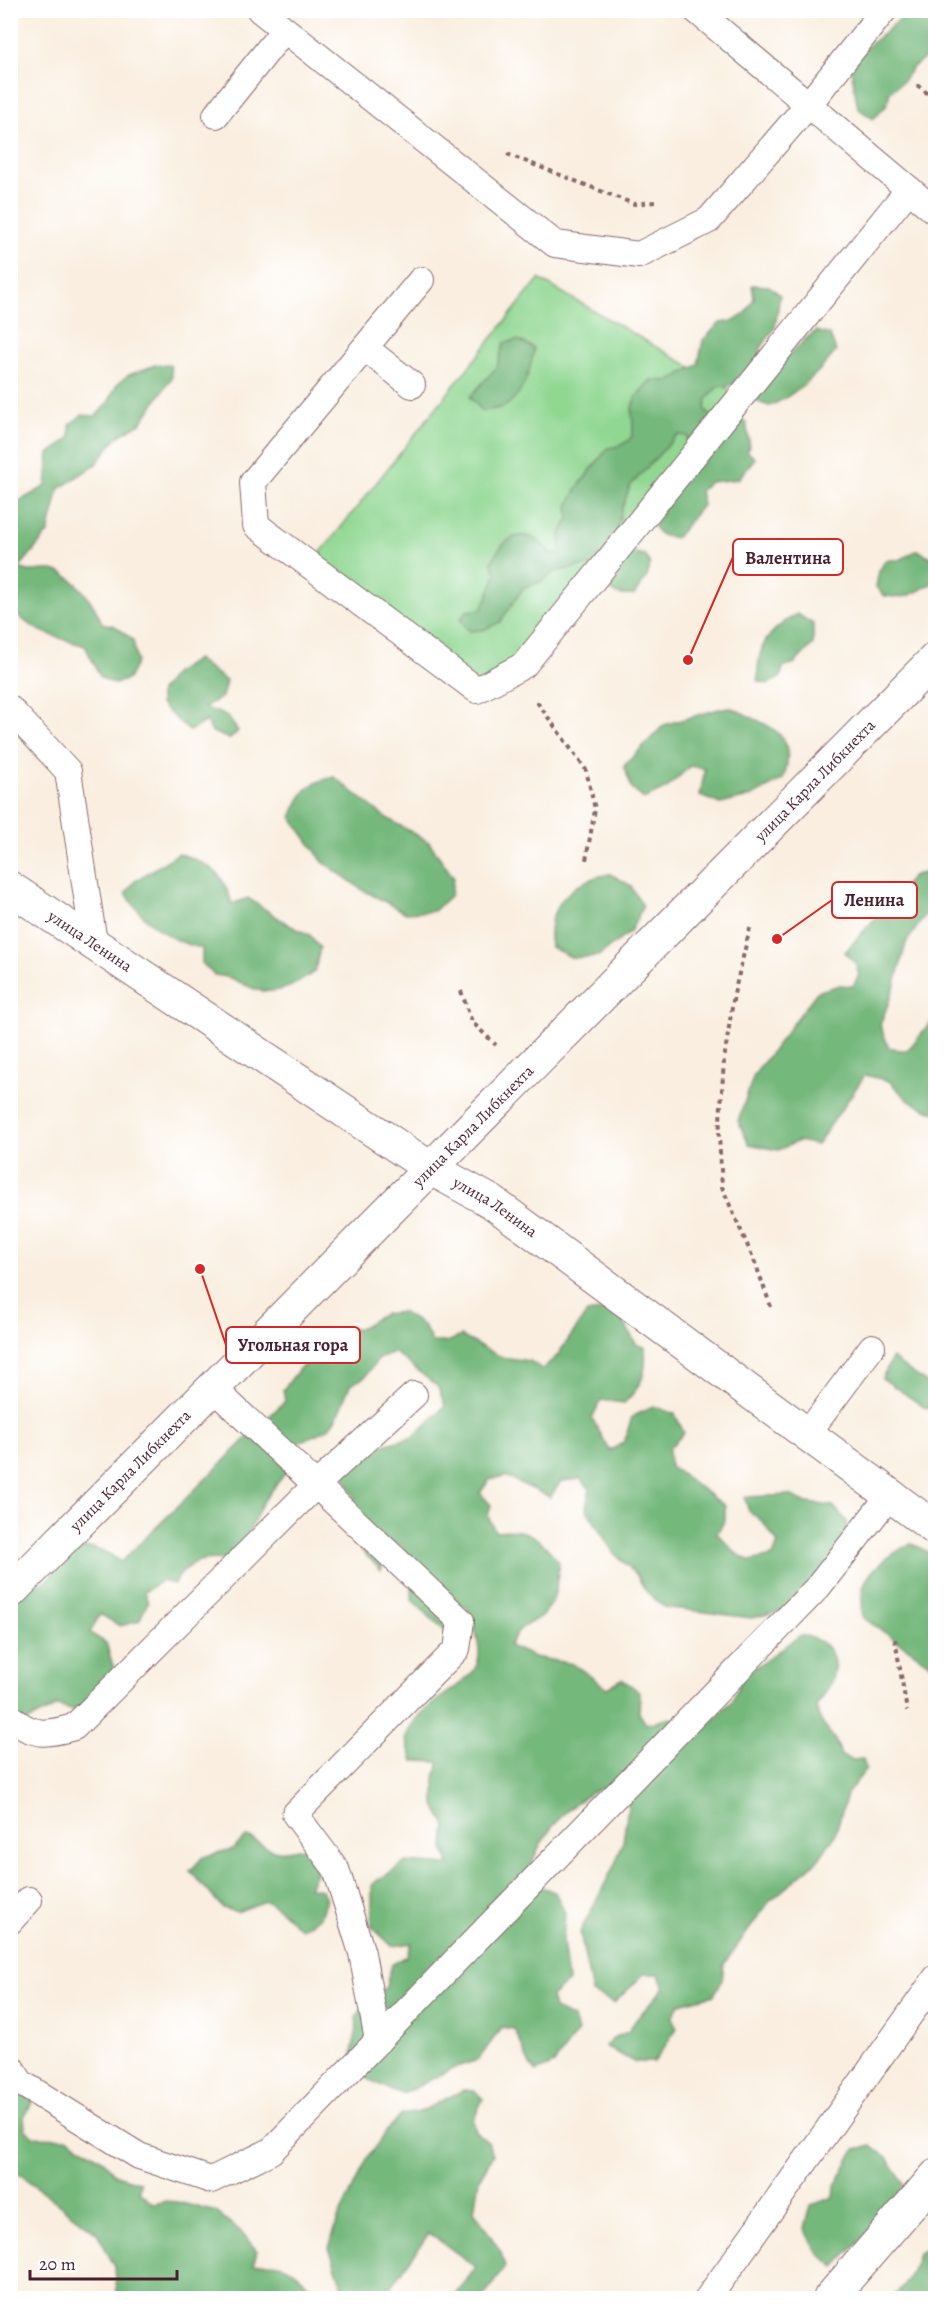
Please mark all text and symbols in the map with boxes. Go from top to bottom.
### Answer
callout: Валентина [733,539,843,575]
text: Валентина [745,546,831,570]
street label: улица Карла Либкнехта [749,714,881,847]
callout: Ленина [832,882,917,918]
text: Ленина [844,888,905,912]
street label: улица Ленина [43,905,137,978]
street label: улица Карла Либкнехта [407,1060,539,1193]
street label: улица Ленина [448,1171,542,1243]
callout: Угольная гора [226,1327,360,1363]
text: Угольная гора [238,1333,349,1357]
street label: улица Карла Либкнехта [64,1405,196,1537]
scale bar [30,2243,177,2281]
text: 20 m [39,2252,76,2276]

